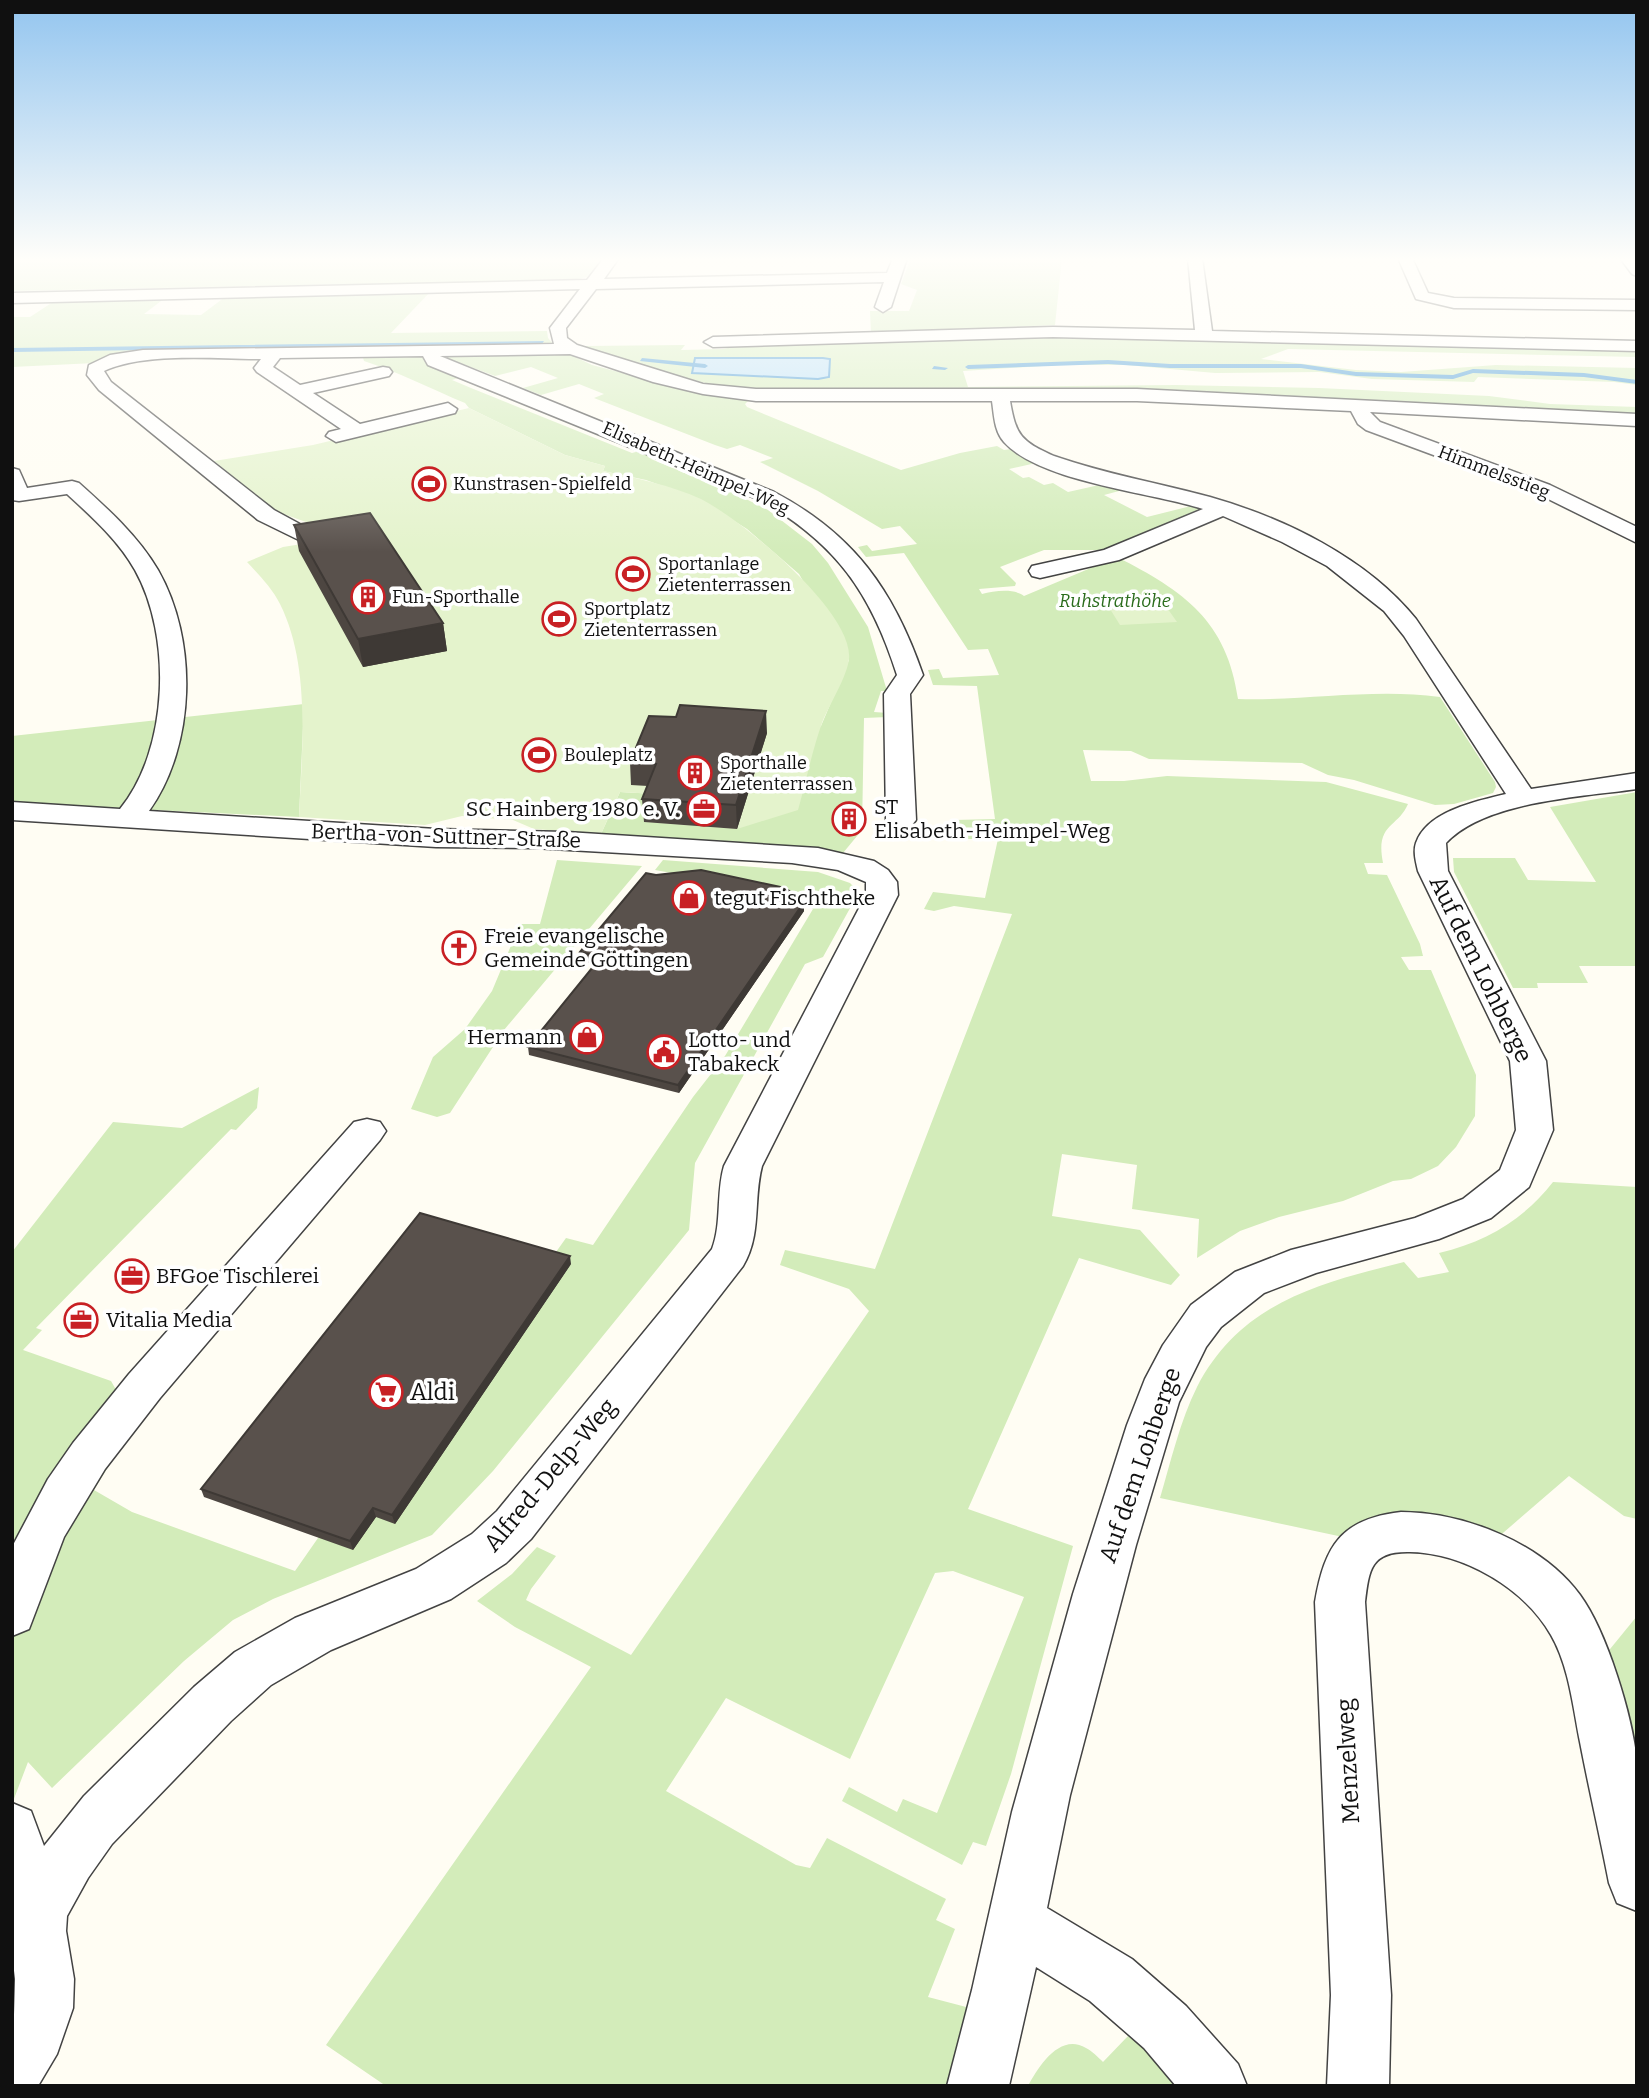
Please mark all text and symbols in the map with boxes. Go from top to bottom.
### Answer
street label: Elisabeth-Heimpel-Weg [599,417,793,519]
street label: Himmelsstieg [1435,441,1553,503]
sports icon: Kunstrasen-Spielfeld [410,465,448,503]
place label: Kunstrasen-Spielfeld [453,473,632,495]
place label: Sportanlage Zietenterrassen [658,553,792,596]
sports icon: Sportanlage Zietenterrassen [614,555,652,593]
building icon: Fun-Sporthalle [349,578,387,616]
place label: Fun-Sporthalle [392,586,520,608]
park label: Ruhstrathöhe [1059,590,1171,612]
place label: Sportplatz Zietenterrassen [584,598,718,641]
sports icon: Sportplatz Zietenterrassen [540,600,578,638]
sports icon: Bouleplatz [520,736,558,774]
place label: Bouleplatz [564,744,653,766]
place label: Sporthalle Zietenterrassen [720,752,854,795]
building icon: Sporthalle Zietenterrassen [676,754,714,792]
office icon: SC Hainberg 1980 e. V. [685,790,723,828]
place label: ST Elisabeth-Heimpel-Weg [874,794,1111,844]
place label: SC Hainberg 1980 e. V. [466,796,680,822]
building icon: ST Elisabeth-Heimpel-Weg [830,800,868,838]
street label: Bertha-von-Suttner-Straße [310,818,582,854]
street label: Auf dem Lohberge [1424,871,1538,1067]
shop icon: tegut Fischtheke [670,879,708,917]
place label: tegut Fischtheke [714,885,875,911]
place label: Freie evangelische Gemeinde Göttingen [484,923,689,973]
church icon: Freie evangelische Gemeinde Göttingen [440,929,478,967]
shop icon: Hermann [568,1018,606,1056]
place label: Hermann [467,1024,562,1050]
place label: Lotto- und Tabakeck [688,1027,791,1077]
public building icon: Lotto- und Tabakeck [645,1033,683,1071]
office icon: BFGoe Tischlerei [113,1257,151,1295]
place label: BFGoe Tischlerei [156,1263,319,1289]
office icon: Vitalia Media [62,1301,100,1339]
place label: Vitalia Media [106,1307,233,1333]
street label: Auf dem Lohberge [1093,1364,1187,1566]
supermarket icon: Aldi [367,1373,405,1411]
place label: Aldi [410,1378,455,1406]
street label: Alfred-Delp-Weg [478,1393,622,1557]
street label: Menzelweg [1331,1697,1365,1825]

